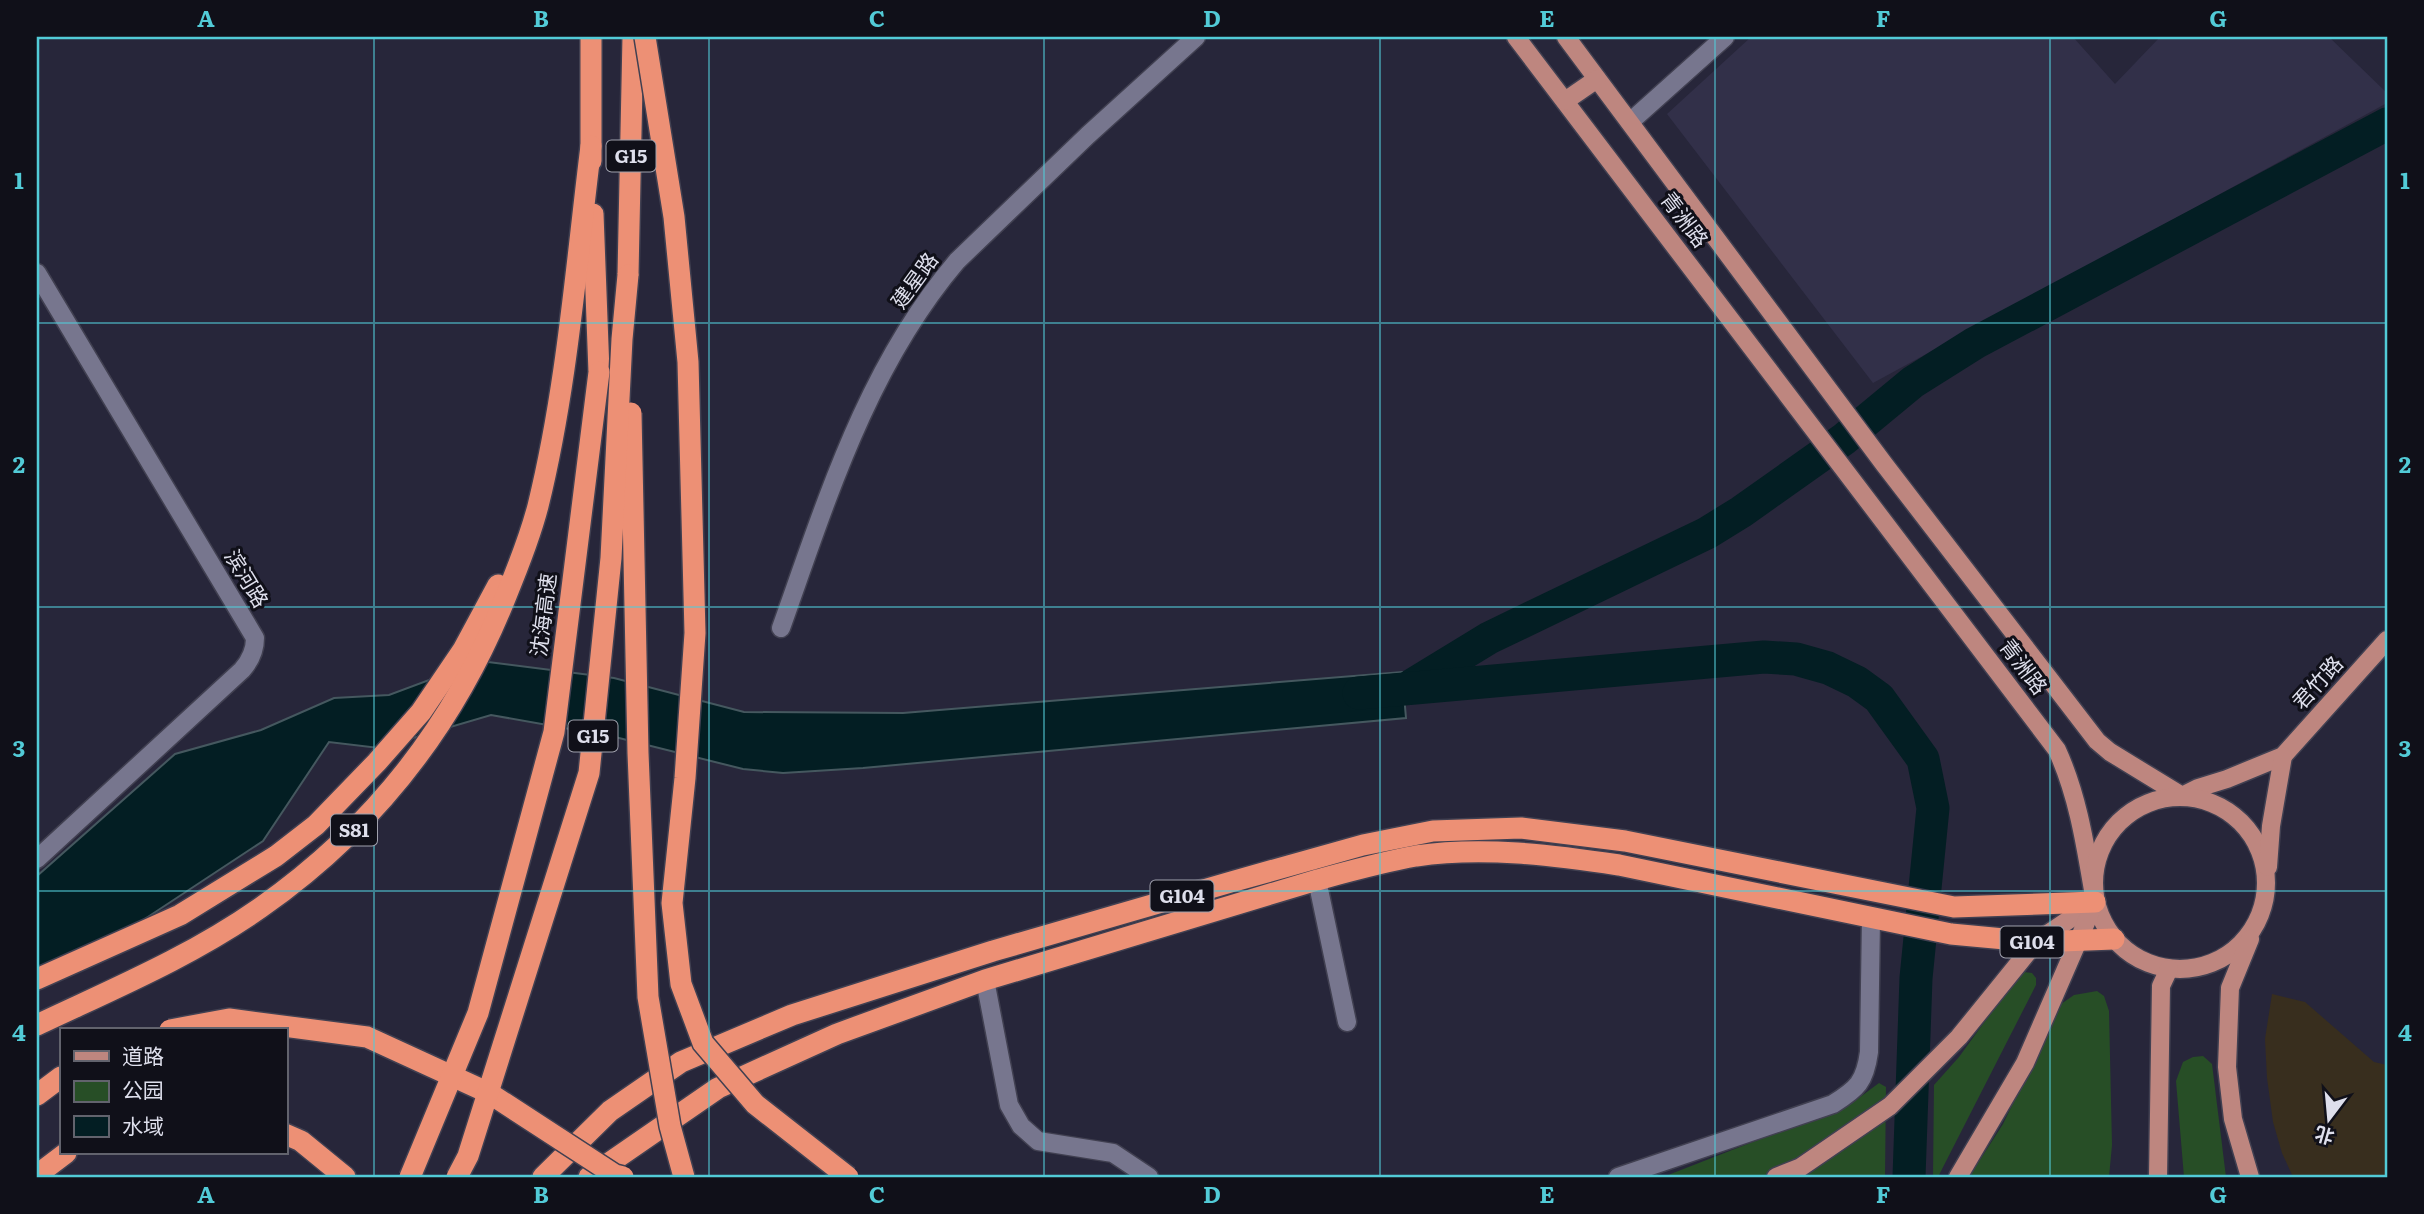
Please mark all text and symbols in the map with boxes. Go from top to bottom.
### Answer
text: A [197,0,215,34]
text: B [533,0,549,34]
text: C [869,0,885,34]
text: D [1203,0,1221,34]
text: E [1539,0,1555,34]
text: F [1876,0,1891,34]
text: G [2209,0,2227,34]
road number: G15 [606,140,656,172]
text: 1 [14,162,24,196]
text: 1 [2400,162,2410,196]
street label: 青洲路 [1655,184,1717,253]
street label: 建星路 [882,245,944,314]
text: 2 [13,446,25,480]
text: 2 [2399,446,2411,480]
street label: 滨河路 [219,543,278,613]
street label: 沈海高速 [521,571,562,658]
street label: 青洲路 [1994,631,2056,700]
street label: 君竹路 [2284,648,2349,715]
road number: G15 [568,720,618,751]
text: 3 [13,730,25,764]
text: 3 [2399,730,2411,764]
road number: S81 [331,814,377,846]
road number: G104 [1150,880,1214,912]
road number: G104 [2000,926,2064,958]
text: 4 [12,1014,26,1048]
text: 4 [2398,1014,2412,1048]
legend [60,1028,287,1154]
text: 道路 [122,1039,164,1070]
text: 公园 [122,1073,164,1104]
north arrow [2294,1084,2364,1154]
text: 水域 [122,1109,164,1140]
text: 北 [2311,1120,2337,1152]
text: A [197,1176,215,1210]
text: B [533,1176,549,1210]
text: C [869,1176,885,1210]
text: D [1203,1176,1221,1210]
text: E [1539,1176,1555,1210]
text: F [1876,1176,1891,1210]
text: G [2209,1176,2227,1210]

